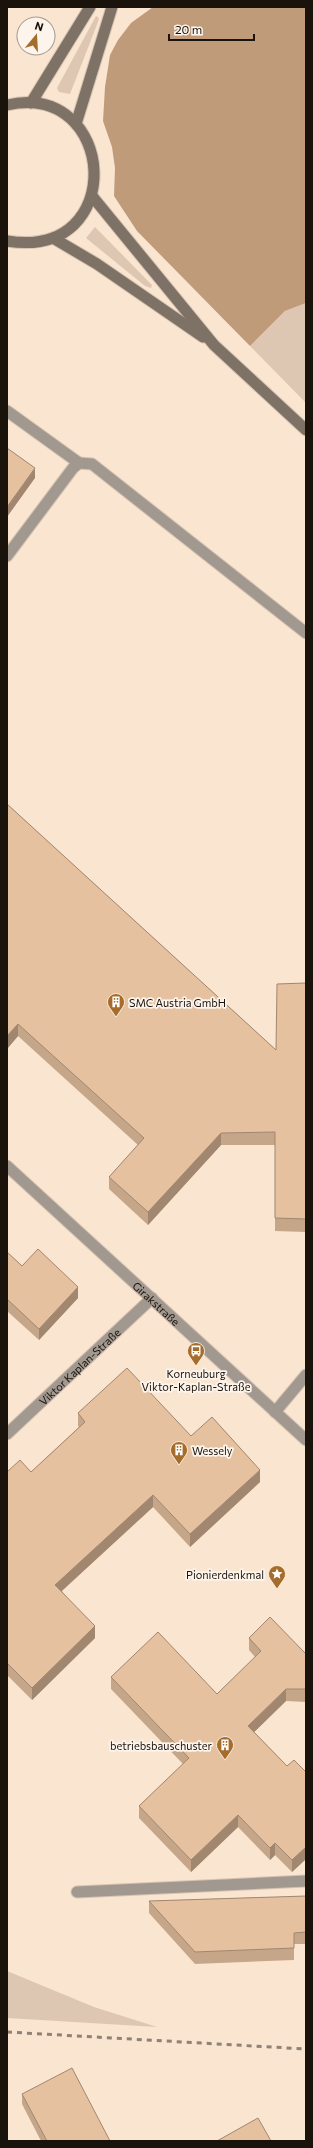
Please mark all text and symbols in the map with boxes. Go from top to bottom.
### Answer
north arrow [16,16,56,56]
scale bar [169,16,254,42]
text: N [33,19,45,33]
text: 20 m [175,22,202,36]
building icon: SMC Austria GmbH [106,992,126,1017]
place label: SMC Austria GmbH [129,996,226,1009]
street label: Girakstraße [131,1278,183,1328]
street label: Viktor Kaplan-Straße [36,1325,123,1407]
bus stop icon: Korneuburg Viktor-Kaplan-Straße [186,1341,206,1366]
place label: Korneuburg Viktor-Kaplan-Straße [142,1367,251,1393]
building icon: Wessely [169,1440,189,1465]
place label: Wessely [192,1444,233,1457]
place icon: Pionierdenkmal [267,1564,287,1589]
place label: Pionierdenkmal [186,1568,264,1581]
building icon: betriebsbauschuster [215,1735,235,1760]
place label: betriebsbauschuster [110,1739,213,1752]

